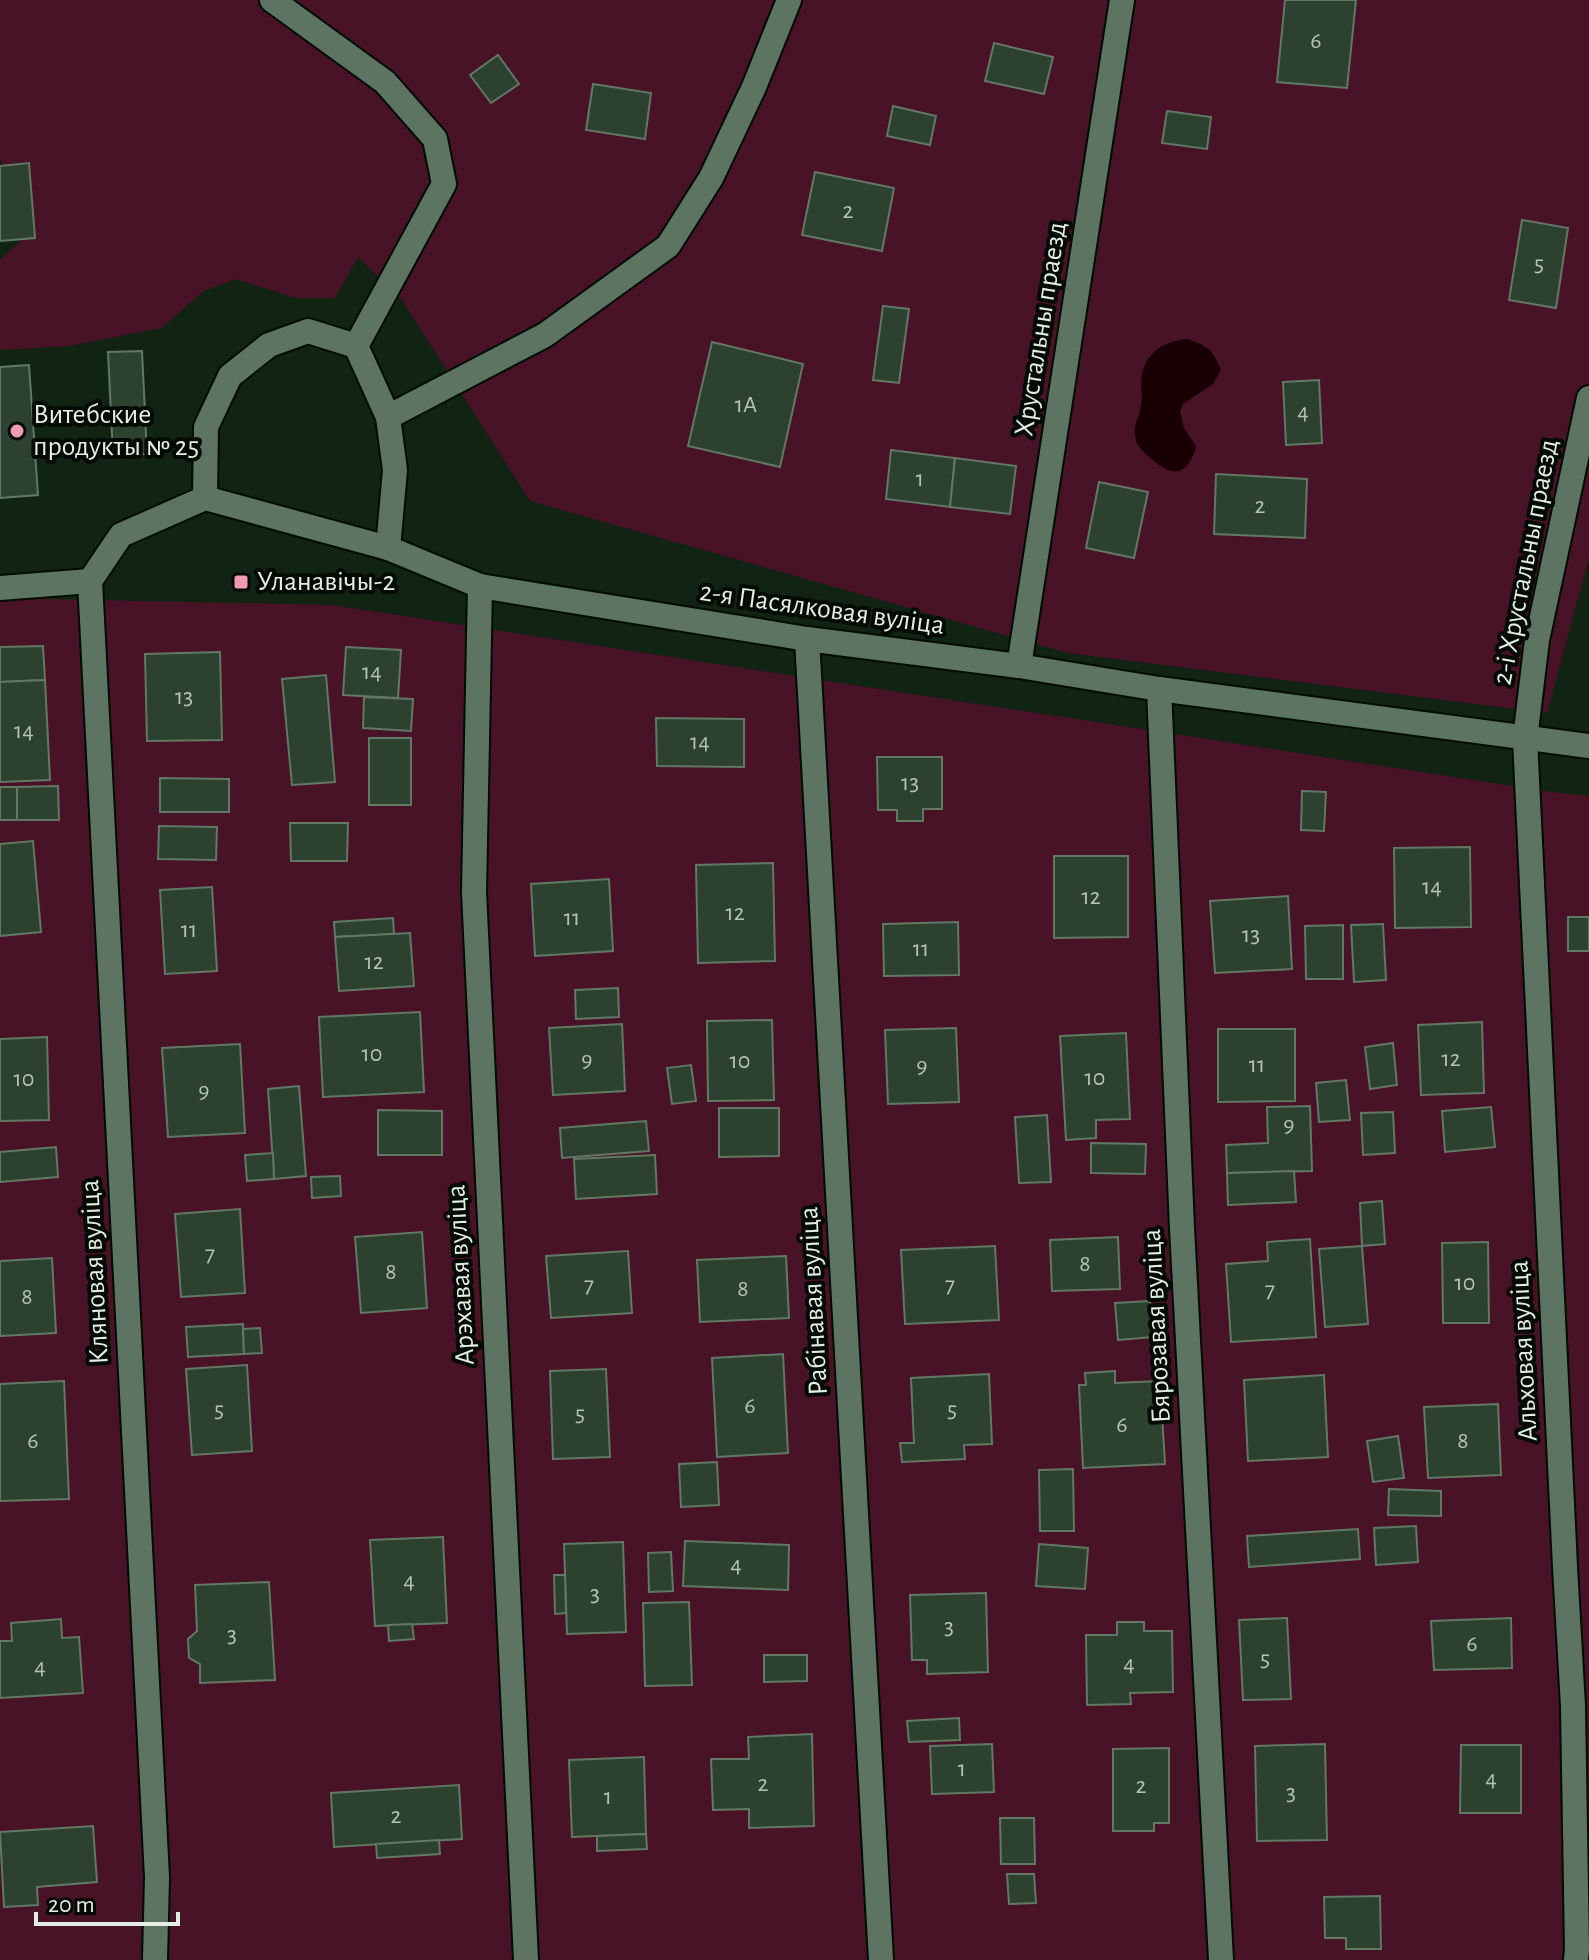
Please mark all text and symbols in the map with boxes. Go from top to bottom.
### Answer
house number: 6 [1310,29,1322,53]
house number: 2 [843,199,854,223]
street label: Хрустальны праезд [1010,220,1072,438]
house number: 5 [1534,252,1544,276]
house number: 1А [735,393,757,417]
house number: 4 [1297,400,1309,424]
place label: Витебские продукты № 25 [33,401,199,461]
marker: Витебские продукты № 25 [8,422,26,440]
street label: 2-і Хрустальны праезд [1488,437,1564,687]
house number: 1 [916,467,924,491]
house number: 2 [1255,494,1266,518]
place label: Уланавічы-2 [257,568,395,596]
marker: Уланавічы-2 [232,573,250,591]
street label: 2-я Пасялковая вуліца [698,578,946,640]
house number: 14 [362,660,382,684]
house number: 13 [175,685,193,709]
house number: 14 [14,719,34,743]
house number: 14 [690,730,710,754]
house number: 13 [901,771,919,795]
house number: 14 [1422,875,1442,899]
house number: 12 [1081,885,1101,909]
house number: 12 [725,901,745,925]
house number: 11 [564,906,580,930]
house number: 11 [181,918,197,942]
house number: 13 [1242,923,1260,947]
house number: 11 [913,937,929,961]
house number: 12 [364,950,384,974]
house number: 10 [362,1042,382,1066]
house number: 12 [1441,1047,1461,1071]
house number: 9 [581,1048,593,1072]
house number: 10 [730,1049,750,1073]
house number: 11 [1249,1053,1265,1077]
house number: 9 [916,1054,928,1078]
house number: 10 [1085,1066,1105,1090]
house number: 10 [14,1067,34,1091]
house number: 9 [198,1079,210,1103]
house number: 9 [1283,1113,1295,1137]
street label: Кляновая вуліца [76,1179,114,1365]
street label: Арэхавая вуліца [442,1184,480,1366]
street label: Рабінавая вуліца [795,1206,833,1396]
street label: Бярозавая вуліца [1138,1228,1176,1424]
house number: 7 [205,1242,215,1266]
house number: 8 [1079,1252,1091,1276]
house number: 8 [385,1260,397,1284]
street label: Альховая вуліца [1505,1260,1543,1442]
house number: 10 [1455,1271,1475,1295]
house number: 7 [584,1273,594,1297]
house number: 7 [945,1273,955,1297]
house number: 8 [737,1277,749,1301]
house number: 7 [1265,1278,1275,1302]
house number: 8 [21,1285,33,1309]
house number: 6 [744,1394,756,1418]
house number: 5 [214,1398,224,1422]
house number: 5 [947,1398,957,1422]
house number: 5 [575,1402,585,1426]
house number: 6 [1116,1413,1128,1437]
house number: 6 [27,1429,39,1453]
house number: 8 [1457,1429,1469,1453]
house number: 4 [730,1553,742,1577]
house number: 4 [403,1569,415,1593]
house number: 3 [590,1582,600,1606]
house number: 3 [944,1615,954,1639]
house number: 3 [227,1623,237,1647]
house number: 6 [1466,1632,1478,1656]
house number: 5 [1260,1647,1270,1671]
house number: 4 [1123,1652,1135,1676]
house number: 4 [34,1655,46,1679]
house number: 1 [958,1757,966,1781]
house number: 4 [1485,1767,1497,1791]
house number: 2 [758,1772,769,1796]
house number: 2 [1136,1774,1147,1798]
house number: 3 [1286,1781,1296,1805]
house number: 1 [604,1785,612,1809]
house number: 2 [391,1804,402,1828]
scale bar [36,1876,178,1926]
text: 20 m [48,1893,95,1917]

